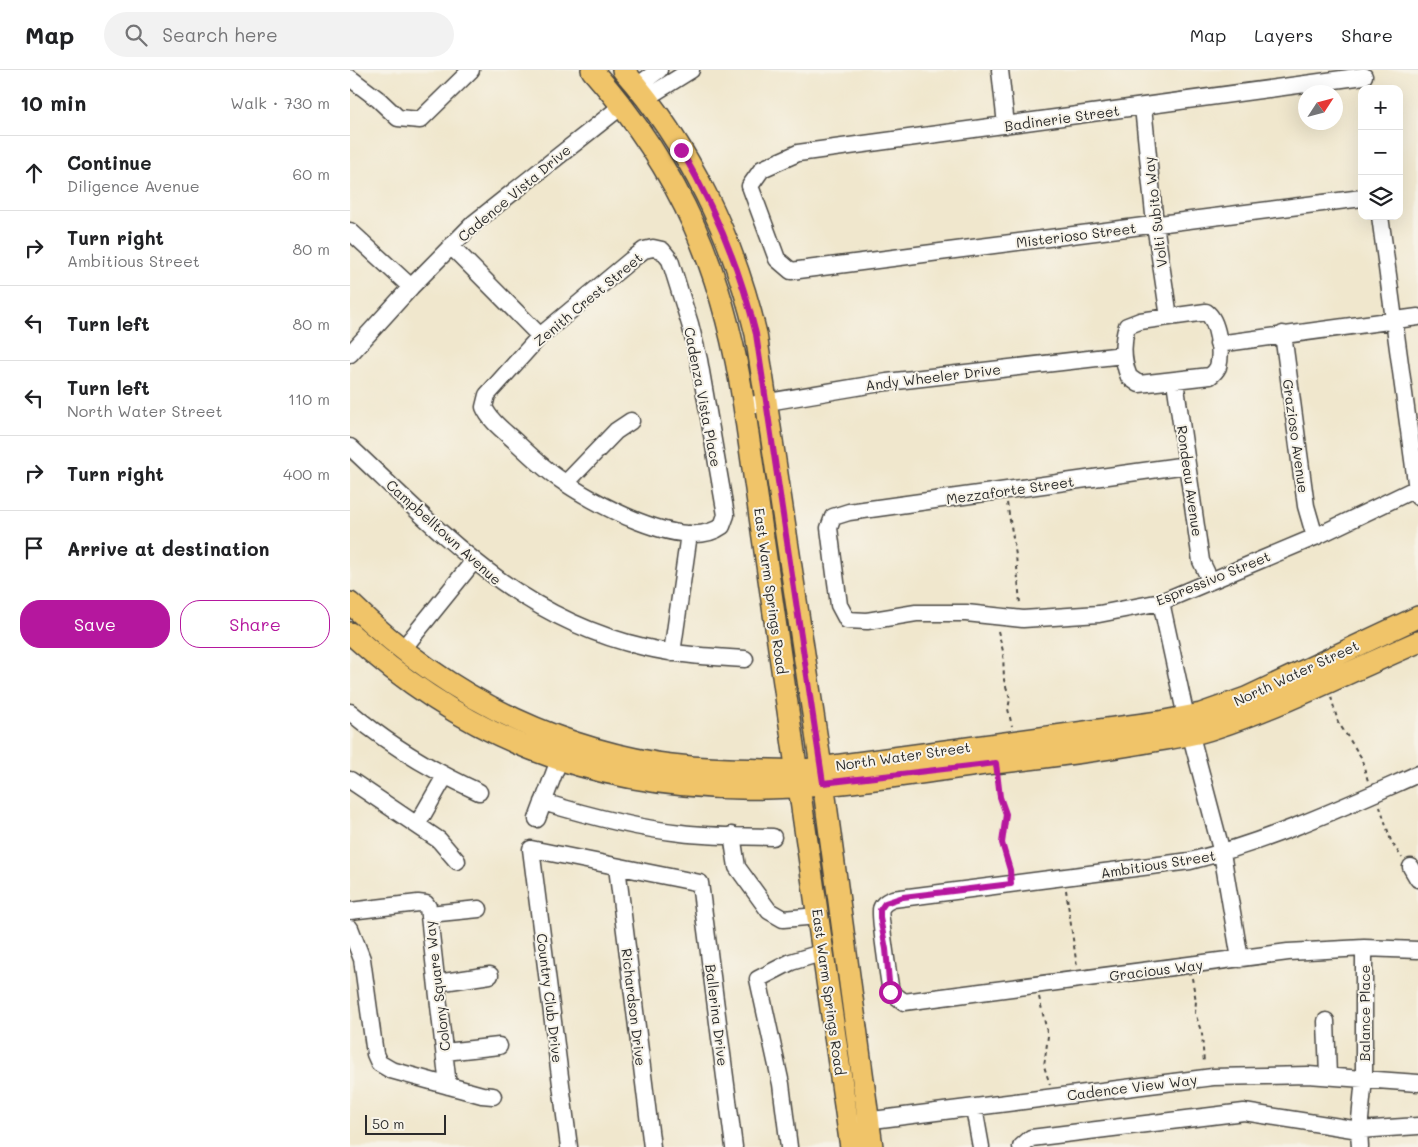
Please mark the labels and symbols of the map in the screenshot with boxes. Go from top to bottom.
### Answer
north arrow [1298,85,1343,130]
street label: Badinerie Street [1003,101,1121,135]
route end [670,139,693,162]
street label: Cadence Vista Drive [454,140,574,246]
street label: Volti Subito Way [1139,155,1171,269]
street label: Misterioso Street [1015,218,1137,252]
street label: Zenith Crest Street [530,248,646,350]
street label: Cadenza Vista Place [680,325,726,469]
street label: Andy Wheeler Drive [864,359,1002,395]
street label: Grazioso Avenue [1279,378,1313,494]
street label: Rondeau Avenue [1173,424,1207,538]
street label: Mezzaforte Street [945,472,1075,508]
street label: Campbelltown Avenue [382,475,506,589]
street label: East Warm Springs Road [750,507,792,675]
street label: Espressivo Street [1153,546,1273,610]
street label: North Water Street [1230,636,1362,710]
street label: North Water Street [834,737,972,775]
street label: Ambitious Street [1099,846,1217,882]
street label: East Warm Springs Road [808,908,850,1076]
street label: Colony Square Way [420,920,454,1052]
street label: Country Club Drive [533,932,567,1064]
street label: Richardson Drive [617,947,651,1067]
street label: Gracious Way [1108,955,1204,985]
street label: Ballerina Drive [701,963,733,1067]
street label: Balance Place [1355,965,1374,1061]
route start [879,981,902,1004]
street label: Cadence View Way [1066,1070,1198,1104]
scale bar [365,1112,446,1135]

